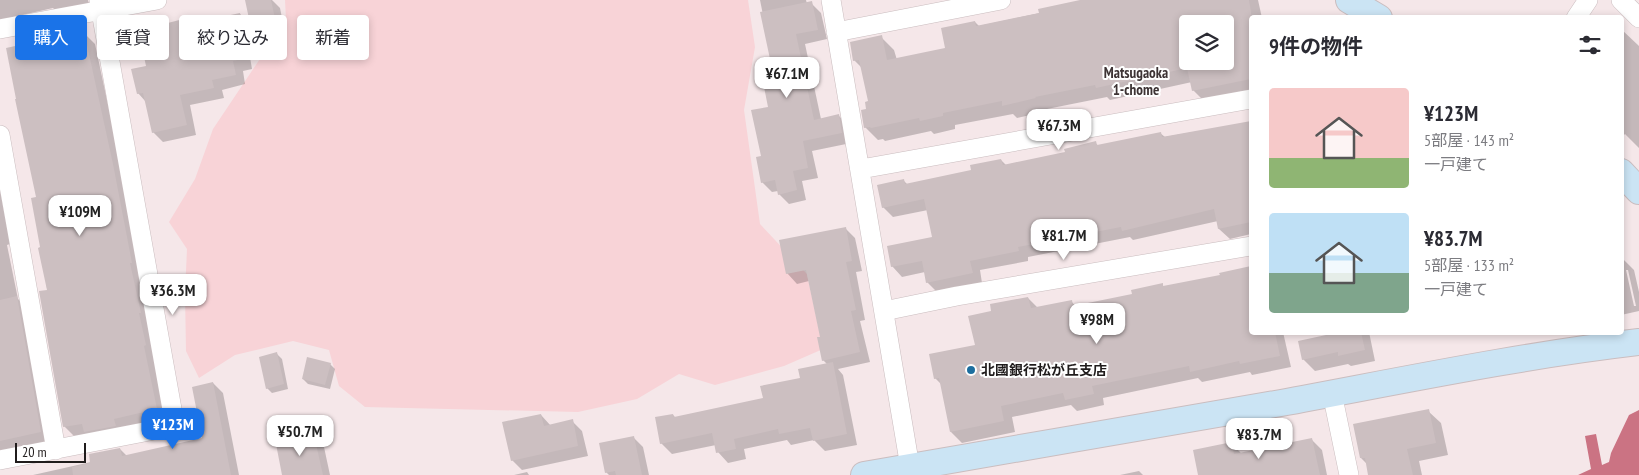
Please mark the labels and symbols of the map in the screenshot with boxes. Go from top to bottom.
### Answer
pin: ¥67.1M [746,56,828,99]
district label: Matsugaoka 1-chome [1104,63,1168,99]
pin: ¥67.3M [1018,108,1100,151]
pin: ¥109M [45,194,115,237]
pin: ¥81.7M [1023,218,1105,261]
pin: ¥36.3M [132,274,214,316]
pin: ¥98M [1067,302,1127,345]
place label: 北國銀行松が丘支店 [981,361,1107,379]
marker: 北國銀行松が丘支店 [965,364,977,376]
pin: ¥123M [138,408,208,450]
pin: ¥50.7M [259,414,341,457]
pin: ¥83.7M [1218,418,1300,460]
scale bar [15,440,86,463]

